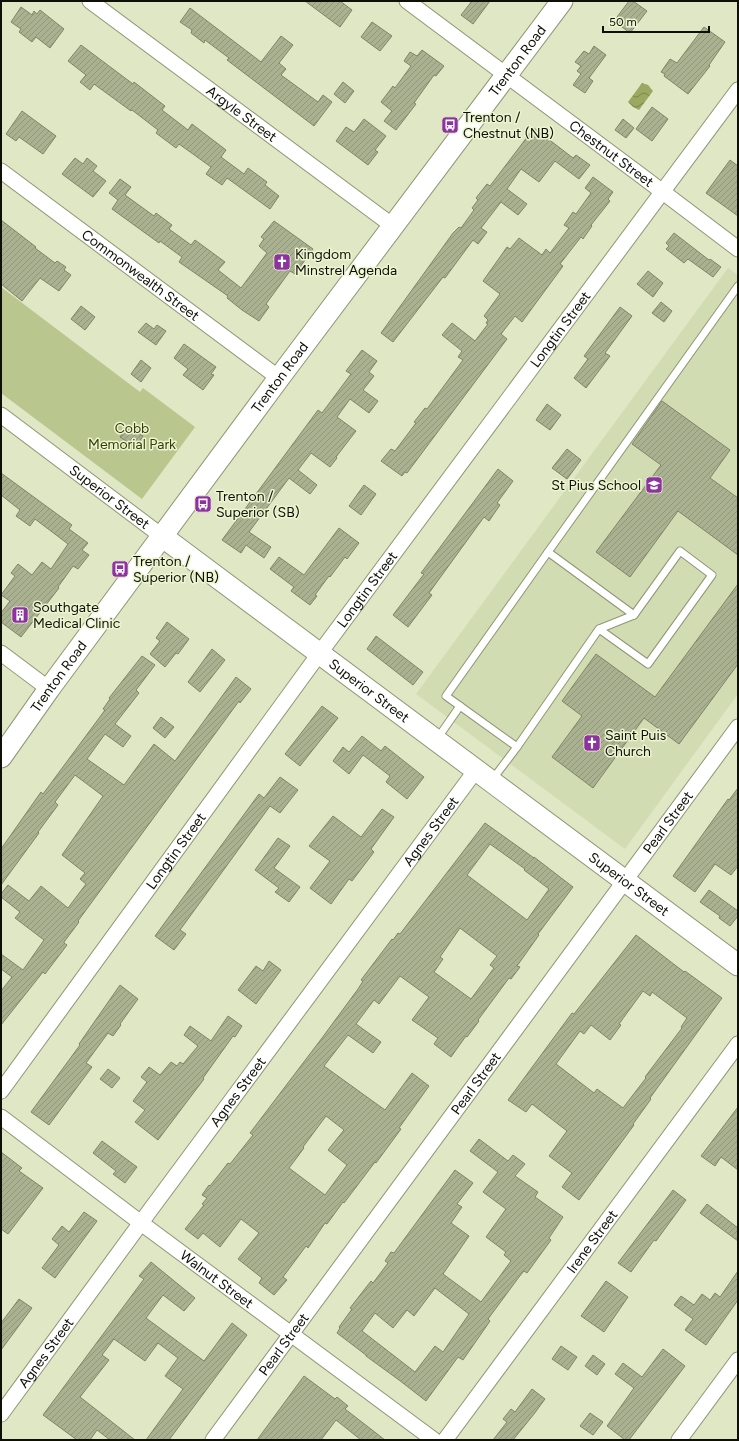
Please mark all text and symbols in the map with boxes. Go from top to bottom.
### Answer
scale bar [603,8,709,34]
text: 50 m [609,15,637,29]
street label: Trenton Road [485,22,549,99]
street label: Argyle Street [203,82,280,145]
place label: Trenton / Chestnut (NB) [463,109,554,142]
bus stop icon: Trenton / Chestnut (NB) [440,115,460,135]
street label: Chestnut Street [566,116,657,190]
street label: Commonwealth Street [78,226,203,324]
place label: Kingdom Minstrel Agenda [295,246,397,279]
church icon: Kingdom Minstrel Agenda [272,252,292,272]
street label: Longtin Street [526,288,594,371]
street label: Trenton Road [248,338,312,416]
park label: Cobb Memorial Park [88,420,176,453]
street label: Superior Street [66,461,153,532]
school or university icon: St Pius School [644,475,664,495]
place label: St Pius School [551,477,641,494]
place label: Trenton / Superior (SB) [216,488,300,521]
bus stop icon: Trenton / Superior (SB) [193,494,213,514]
street label: Longtin Street [333,548,401,631]
place label: Trenton / Superior (NB) [133,553,219,586]
bus stop icon: Trenton / Superior (NB) [110,559,130,579]
place label: Southgate Medical Clinic [33,599,121,632]
building icon: Southgate Medical Clinic [10,605,30,625]
street label: Trenton Road [27,637,90,715]
street label: Superior Street [326,655,413,726]
place label: Saint Puis Church [605,727,666,760]
church icon: Saint Puis Church [582,733,602,753]
street label: Pearl Street [639,788,696,857]
street label: Agnes Street [399,793,462,869]
street label: Longtin Street [142,809,209,892]
street label: Superior Street [586,848,673,919]
street label: Pearl Street [447,1049,504,1118]
street label: Agnes Street [207,1054,269,1130]
street label: Irene Street [563,1206,621,1276]
street label: Walnut Street [177,1247,257,1312]
street label: Pearl Street [255,1310,312,1379]
street label: Agnes Street [15,1314,77,1391]

